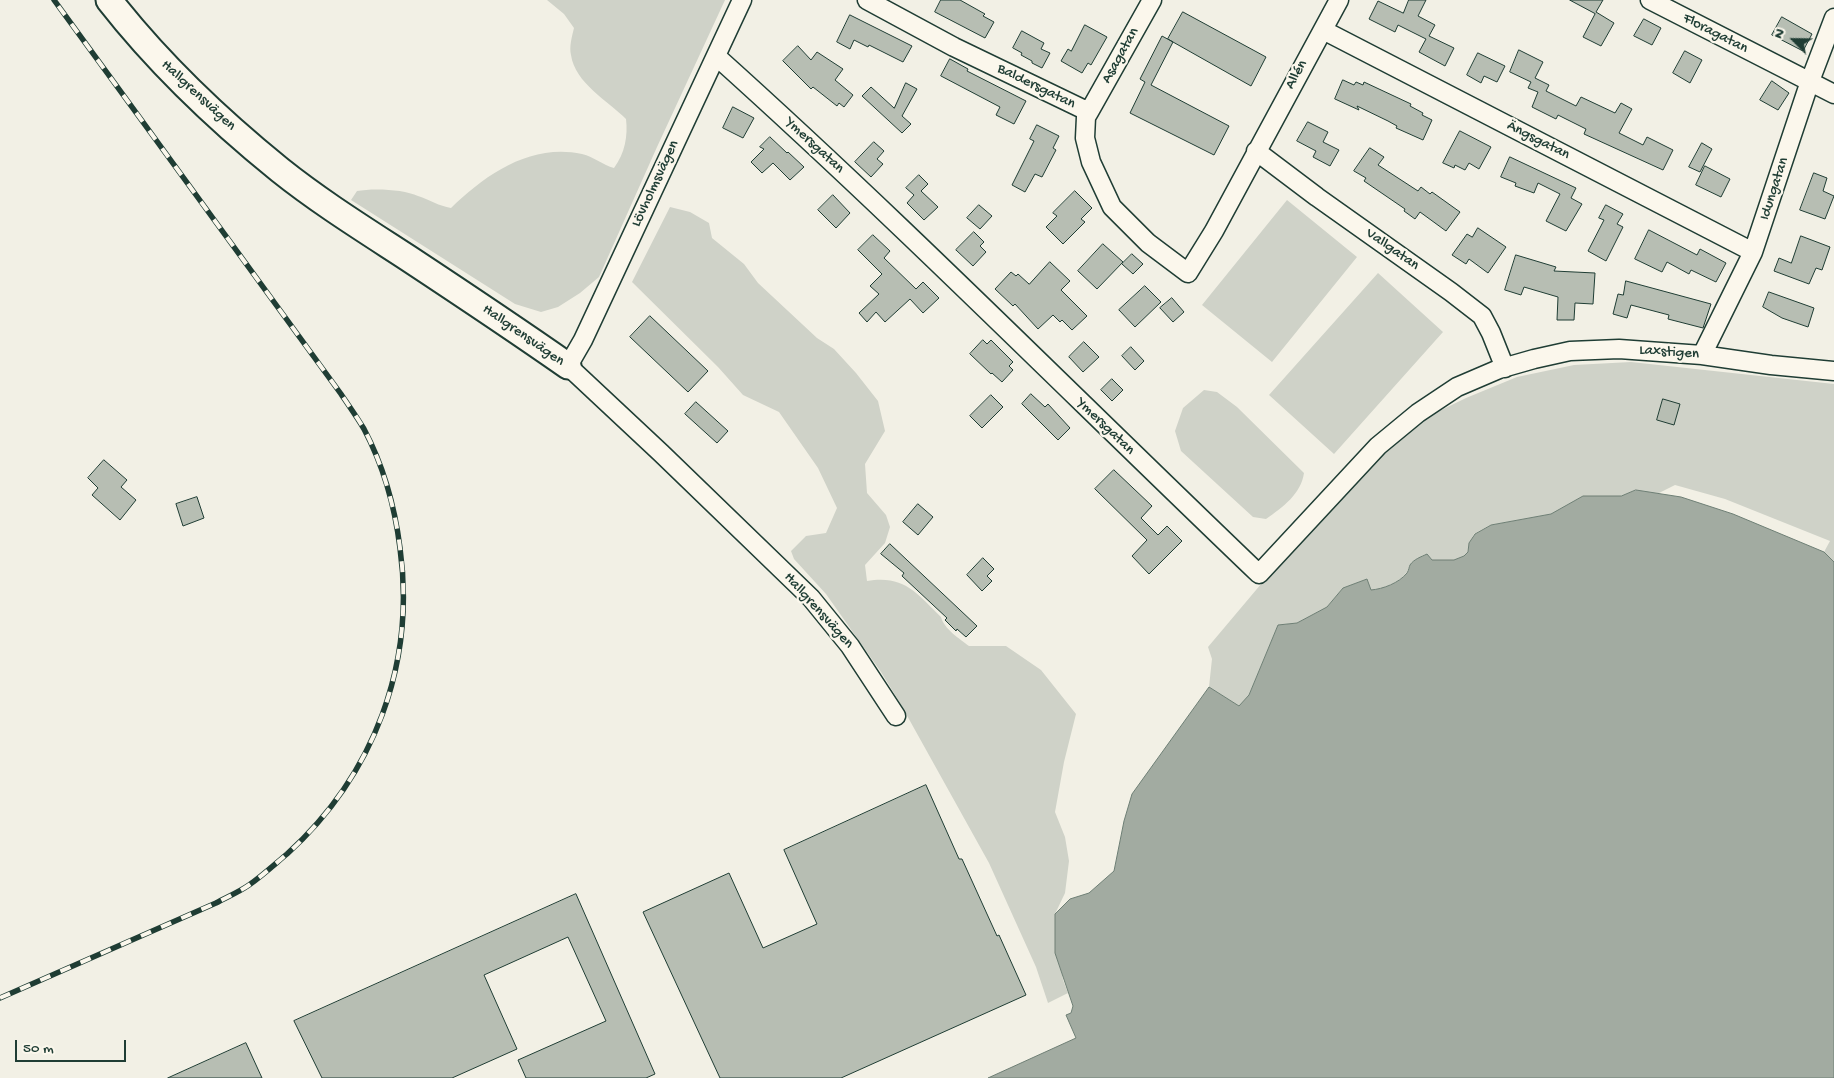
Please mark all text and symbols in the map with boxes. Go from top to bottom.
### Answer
street label: Floragatan [1679,10,1751,58]
north arrow [1769,15,1819,65]
street label: Asagatan [1098,25,1144,87]
text: N [1770,26,1789,41]
street label: Hallgrensvägen [157,57,239,135]
street label: Allén [1282,57,1312,93]
street label: Baldersgatan [994,60,1078,114]
street label: Ymersgatan [781,114,847,178]
street label: Ängsgatan [1503,117,1573,165]
street label: Lövholmsvägen [628,138,684,230]
street label: Idungatan [1756,155,1794,223]
street label: Vallgatan [1362,225,1422,275]
street label: Hallgrensvägen [478,301,568,371]
street label: Laxstigen [1638,342,1700,364]
street label: Ymersgatan [1072,395,1138,459]
street label: Hallgrensvägen [779,569,857,653]
scale bar [18,1030,129,1062]
text: 50 m [23,1040,54,1058]

